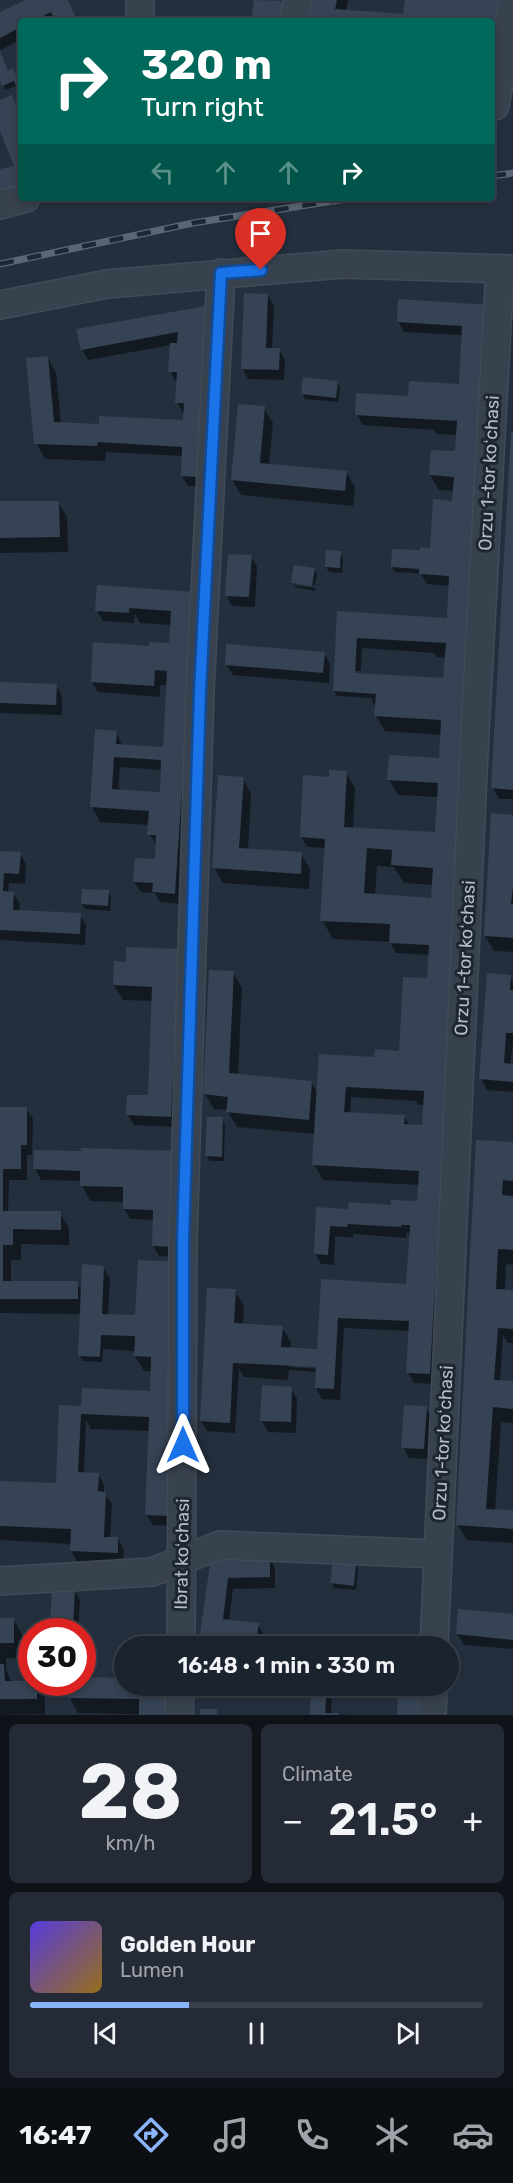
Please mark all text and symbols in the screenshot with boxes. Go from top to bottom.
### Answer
text: 320 m [141,40,272,90]
icon: right [42,42,120,120]
text: Turn right [141,91,264,123]
icon: left [146,156,179,189]
icon: ahead [209,156,242,189]
icon: ahead [272,156,305,189]
icon: right [335,156,368,189]
pin [235,208,286,270]
icon: arrive [244,217,277,250]
street label: Orzu 1-tor koʻchasi [474,395,504,551]
street label: Orzu 1-tor koʻchasi [450,880,480,1036]
street label: Orzu 1-tor koʻchasi [428,1365,458,1521]
position arrow [151,1413,215,1477]
street label: Ibrat koʻchasi [170,1498,194,1610]
speed limit sign: 30 [18,1618,96,1696]
text: 16:48 · 1 min · 330 m [178,1652,395,1679]
text: 28 [79,1745,182,1838]
text: Climate [282,1762,353,1786]
text: 21.5° [328,1793,438,1846]
text: − [282,1801,303,1840]
text: + [462,1801,483,1840]
text: km/h [106,1831,155,1855]
text: Golden Hour [120,1931,255,1958]
text: Lumen [120,1958,184,1982]
icon: previous [89,2017,122,2050]
icon: pause [240,2017,273,2050]
icon: next [391,2017,424,2050]
icon: directions [130,2114,172,2156]
icon: music [210,2114,252,2156]
icon: phone [291,2114,333,2156]
icon: climate [371,2114,413,2156]
icon: car [452,2114,494,2156]
text: 16:47 [19,2119,91,2151]

